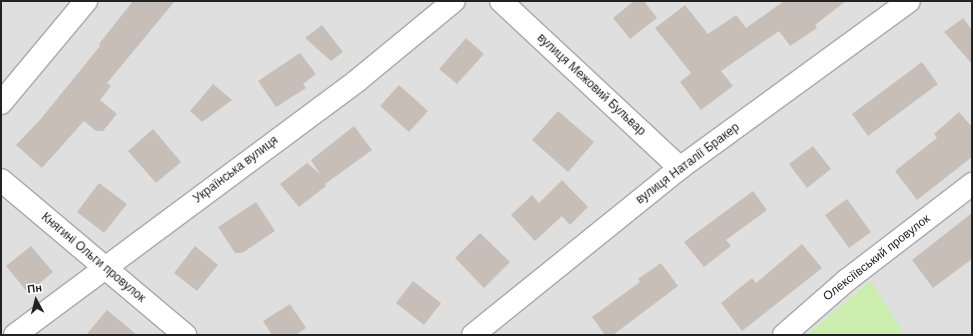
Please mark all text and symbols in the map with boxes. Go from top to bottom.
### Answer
street label: вулиця Межовий Бульвар [534,31,648,139]
street label: вулиця Наталії Бракер [633,120,743,208]
street label: Українська вулиця [191,133,281,207]
street label: Княгині Ольги провулок [38,210,148,306]
street label: Олексіївський провулок [821,212,933,304]
north arrow [16,280,56,320]
text: Пн [27,281,42,295]

